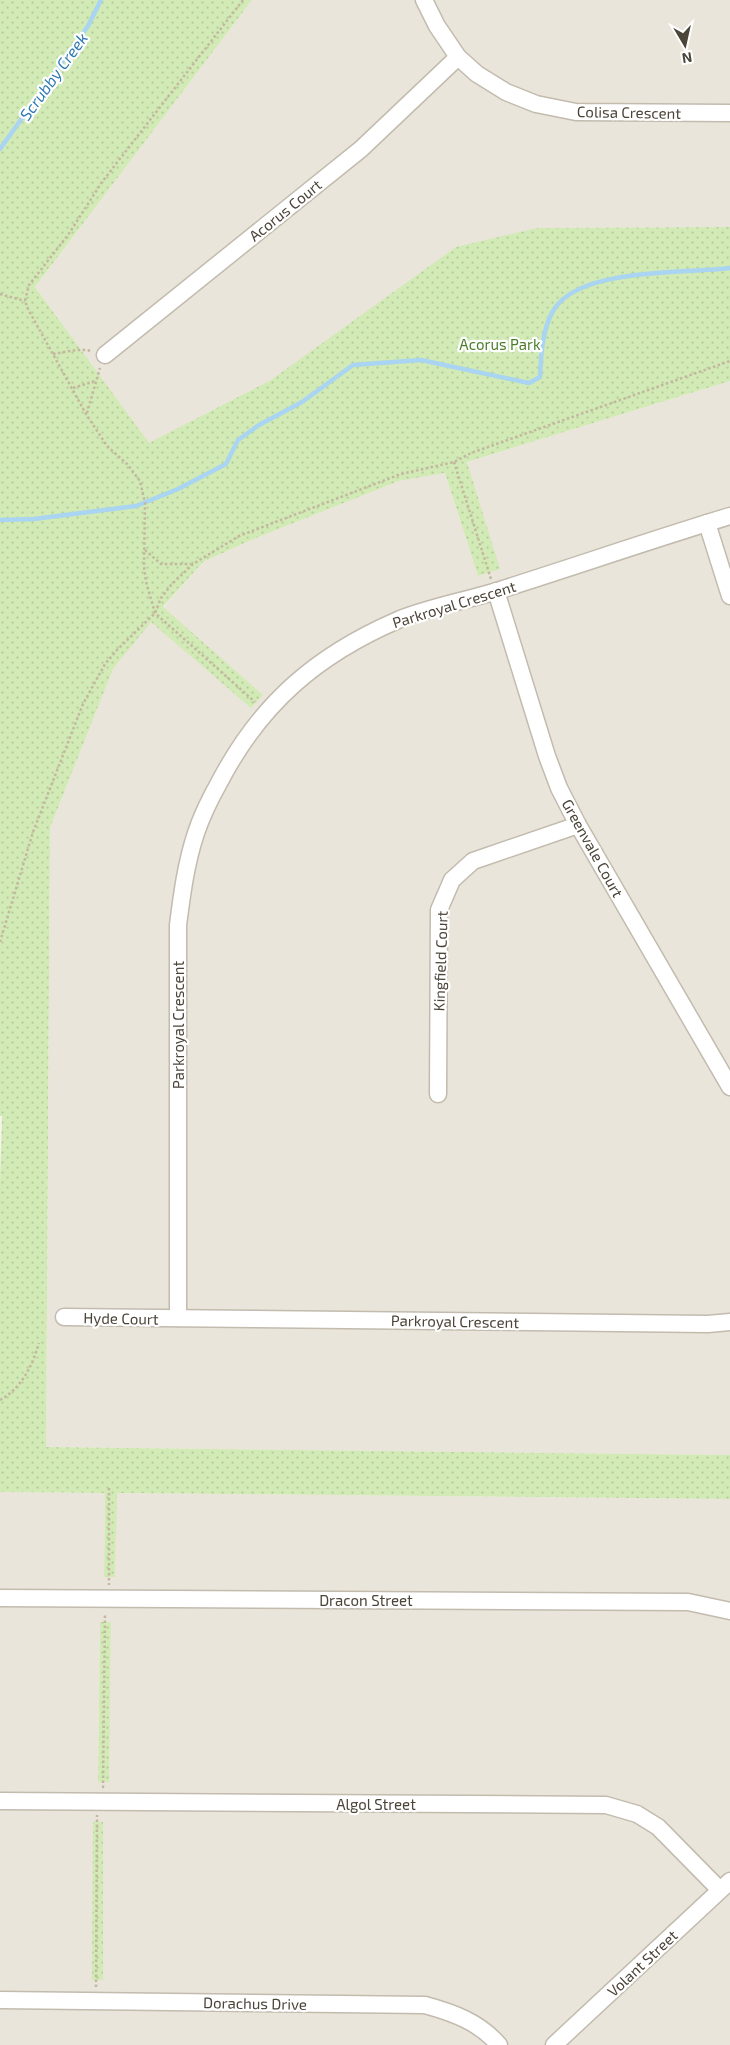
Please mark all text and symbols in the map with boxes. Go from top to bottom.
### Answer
north arrow [660,20,710,70]
water label: Scrubby Creek [15,29,92,124]
text: N [681,49,693,68]
street label: Colisa Crescent [577,102,682,122]
street label: Acorus Court [245,175,325,245]
park label: Acorus Park [459,335,541,353]
street label: Parkroyal Crescent [390,577,518,631]
street label: Greenvale Court [559,796,628,900]
street label: Kingfield Court [429,910,451,1012]
street label: Parkroyal Crescent [169,961,187,1089]
street label: Hyde Court [83,1308,159,1328]
street label: Parkroyal Crescent [391,1311,520,1331]
street label: Dracon Street [319,1591,413,1609]
street label: Algol Street [336,1795,416,1813]
street label: Volant Street [603,1926,681,2000]
street label: Dorachus Drive [203,1993,307,2013]

